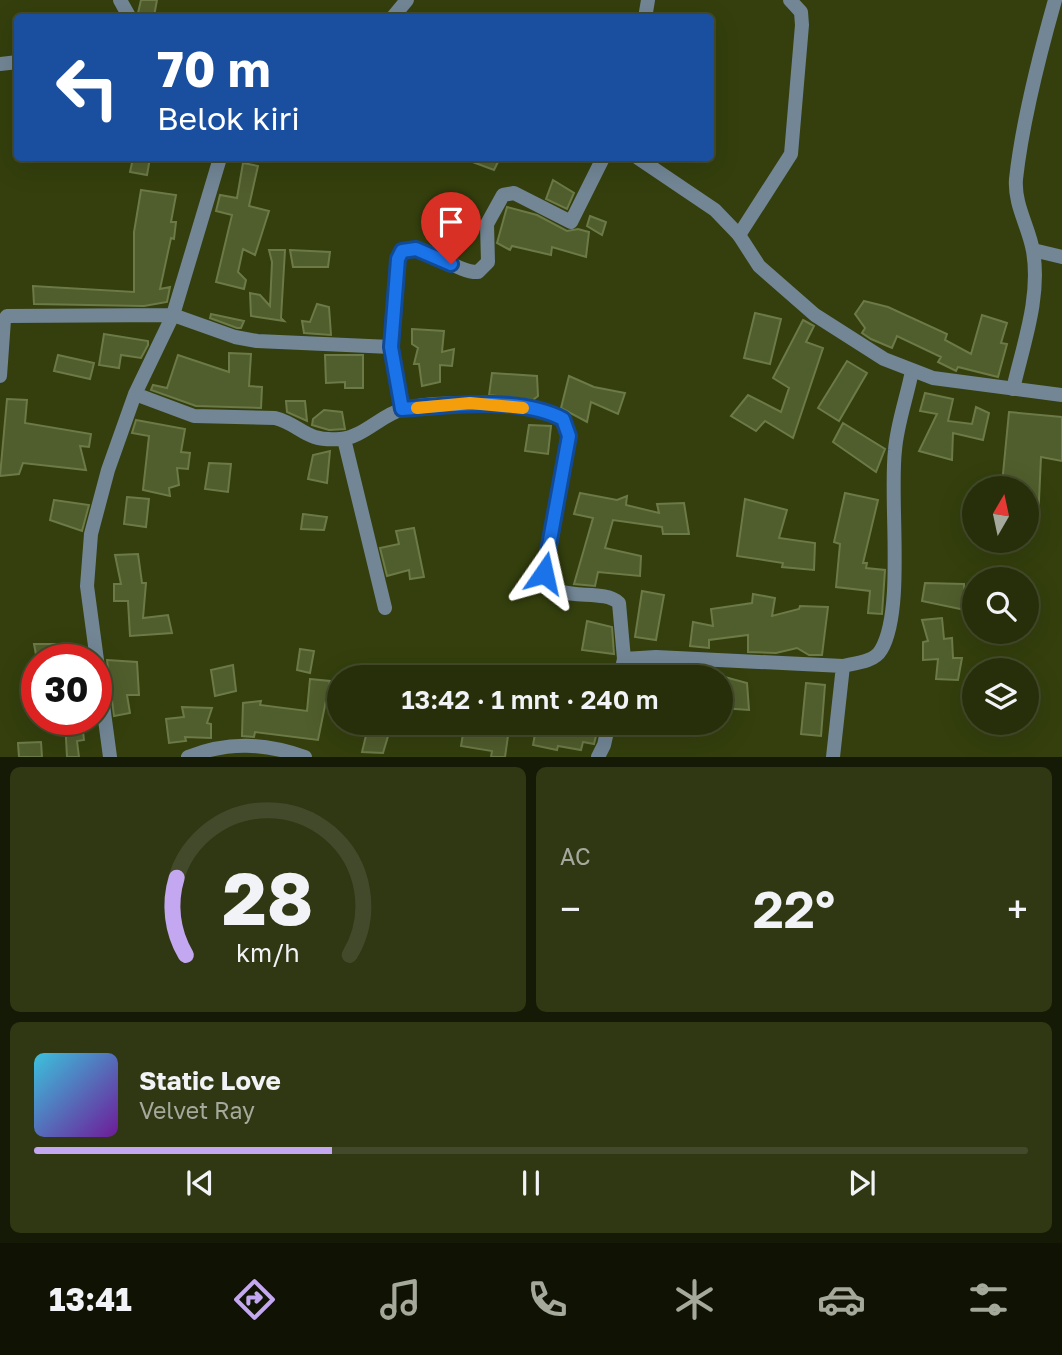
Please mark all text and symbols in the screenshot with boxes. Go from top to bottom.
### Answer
text: 70 m [157,39,271,98]
icon: left [42,42,133,133]
text: Belok kiri [157,99,300,137]
pin [421,192,481,264]
icon: arrive [432,203,470,241]
north arrow [962,476,1040,553]
map controls [962,476,1039,735]
position arrow [507,536,581,610]
button: search [962,567,1039,644]
speed limit sign: 30 [21,644,112,735]
button: layers [962,658,1039,735]
text: 13:42 · 1 mnt · 240 m [401,684,659,715]
text: AC [560,842,591,870]
text: 28 [223,855,314,942]
text: 22° [753,877,835,939]
text: − [560,886,581,931]
text: + [1007,886,1028,931]
text: km/h [236,937,300,968]
text: Static Love [139,1065,281,1096]
text: Velvet Ray [139,1096,255,1124]
icon: previous [181,1164,219,1202]
icon: pause [512,1164,550,1202]
icon: next [843,1164,881,1202]
icon: directions [230,1275,279,1324]
icon: music [376,1275,425,1324]
icon: phone [523,1275,572,1324]
icon: climate [670,1275,719,1324]
icon: car [817,1275,866,1324]
icon: filters [964,1275,1013,1324]
text: 13:41 [49,1280,132,1318]

